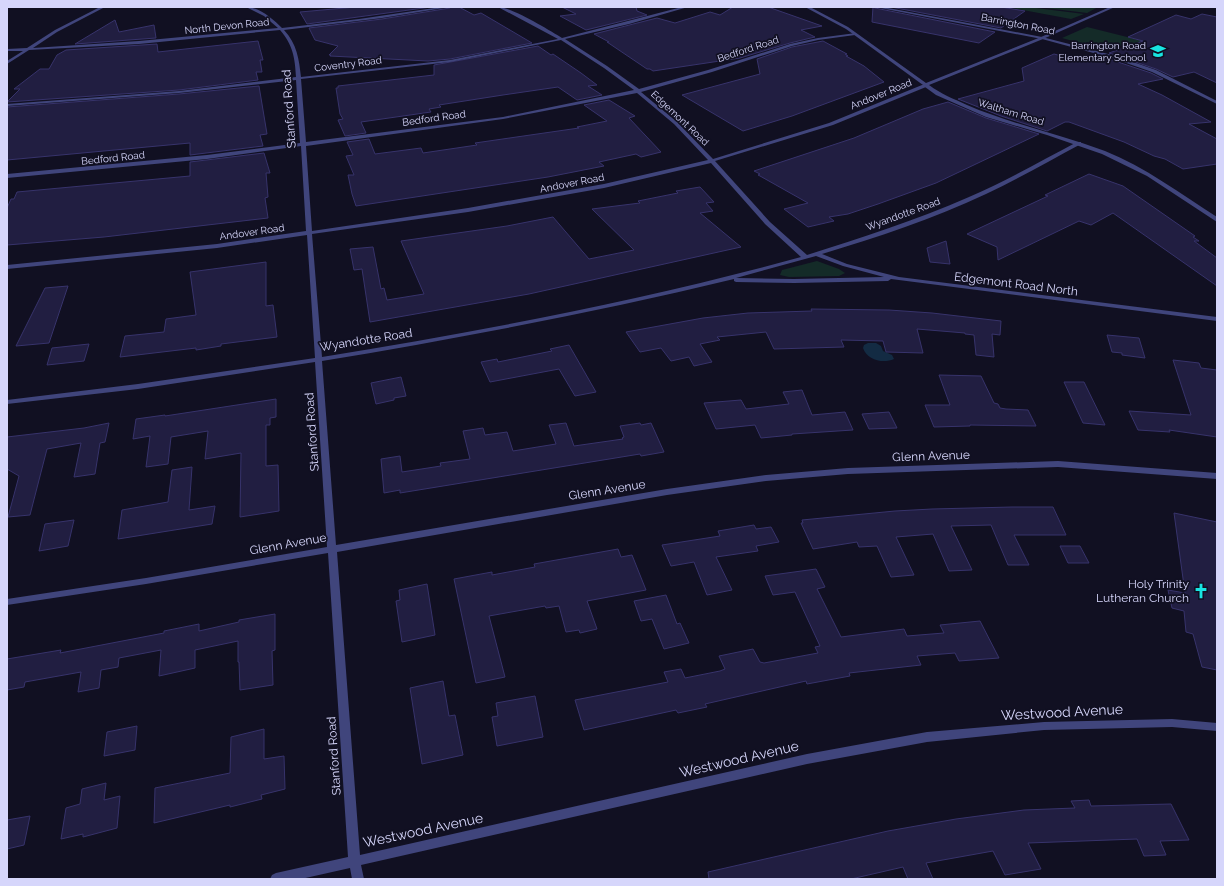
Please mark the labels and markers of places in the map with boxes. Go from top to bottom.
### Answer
place label: Barrington Road Elementary School [1058,40,1146,63]
school or university icon: Barrington Road Elementary School [1149,42,1167,60]
place label: Holy Trinity Lutheran Church [1096,577,1189,605]
church icon: Holy Trinity Lutheran Church [1192,582,1210,600]

